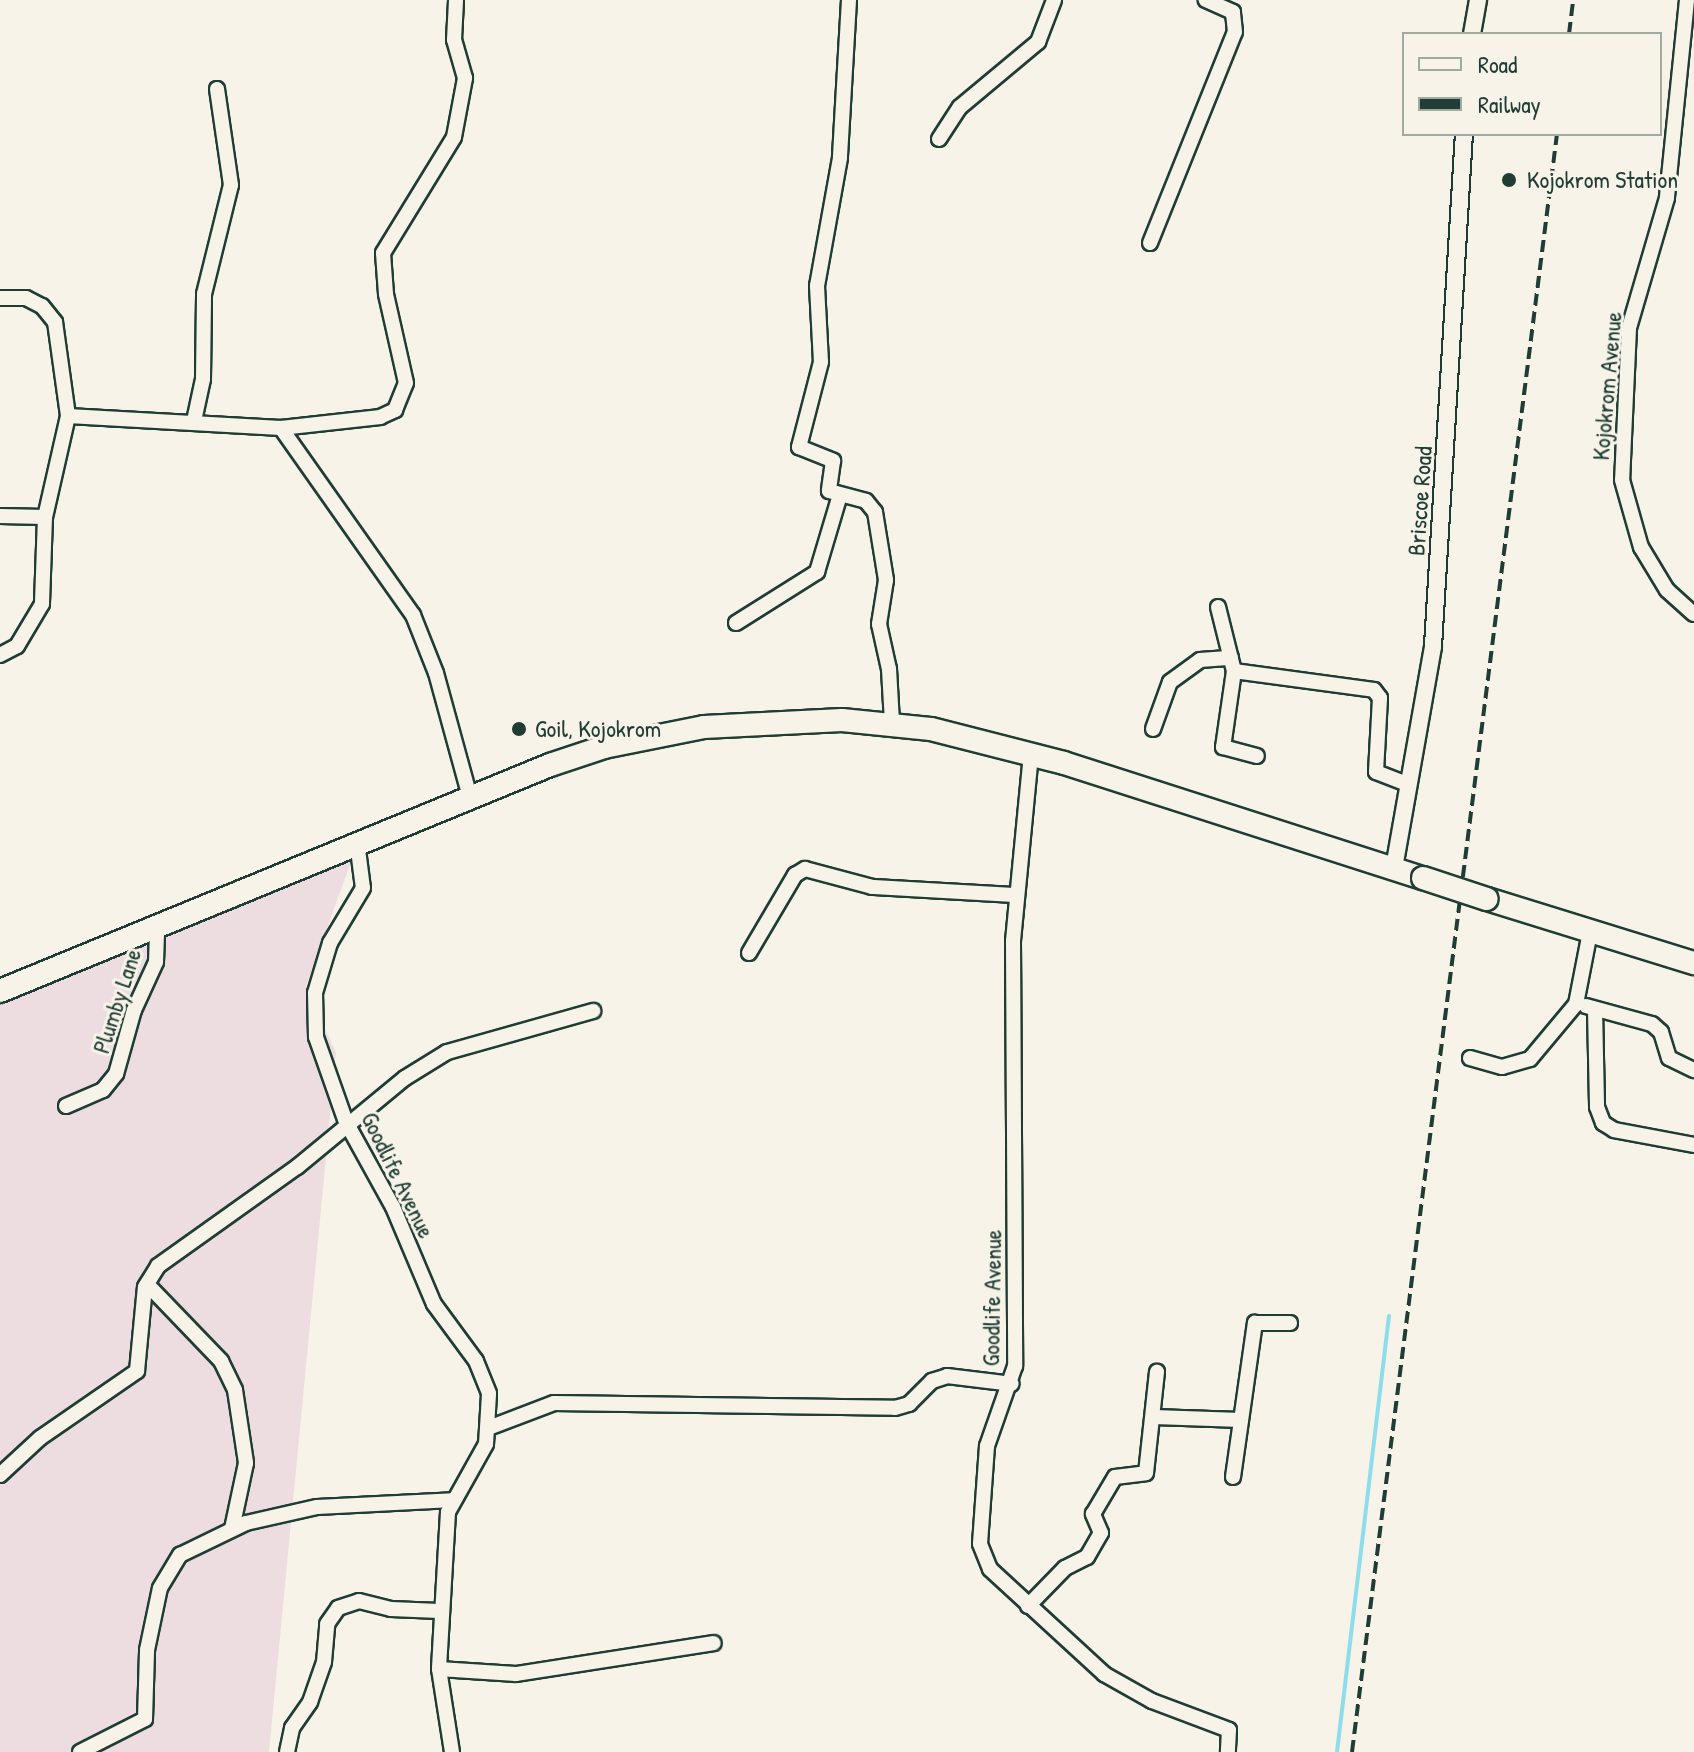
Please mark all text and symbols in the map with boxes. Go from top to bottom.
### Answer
legend [1402,32,1662,136]
text: Road [1478,48,1517,80]
text: Railway [1478,88,1541,120]
place label: Kojokrom Station [1527,166,1678,194]
marker: Kojokrom Station [1498,169,1520,191]
street label: Kojokrom Avenue [1586,310,1628,462]
street label: Briscoe Road [1402,445,1438,557]
place label: Goil, Kojokrom [535,715,661,743]
marker: Goil, Kojokrom [510,720,528,738]
street label: Plumby Lane [87,945,147,1057]
street label: Goodlife Avenue [355,1107,441,1243]
street label: Goodlife Avenue [976,1229,1008,1367]

